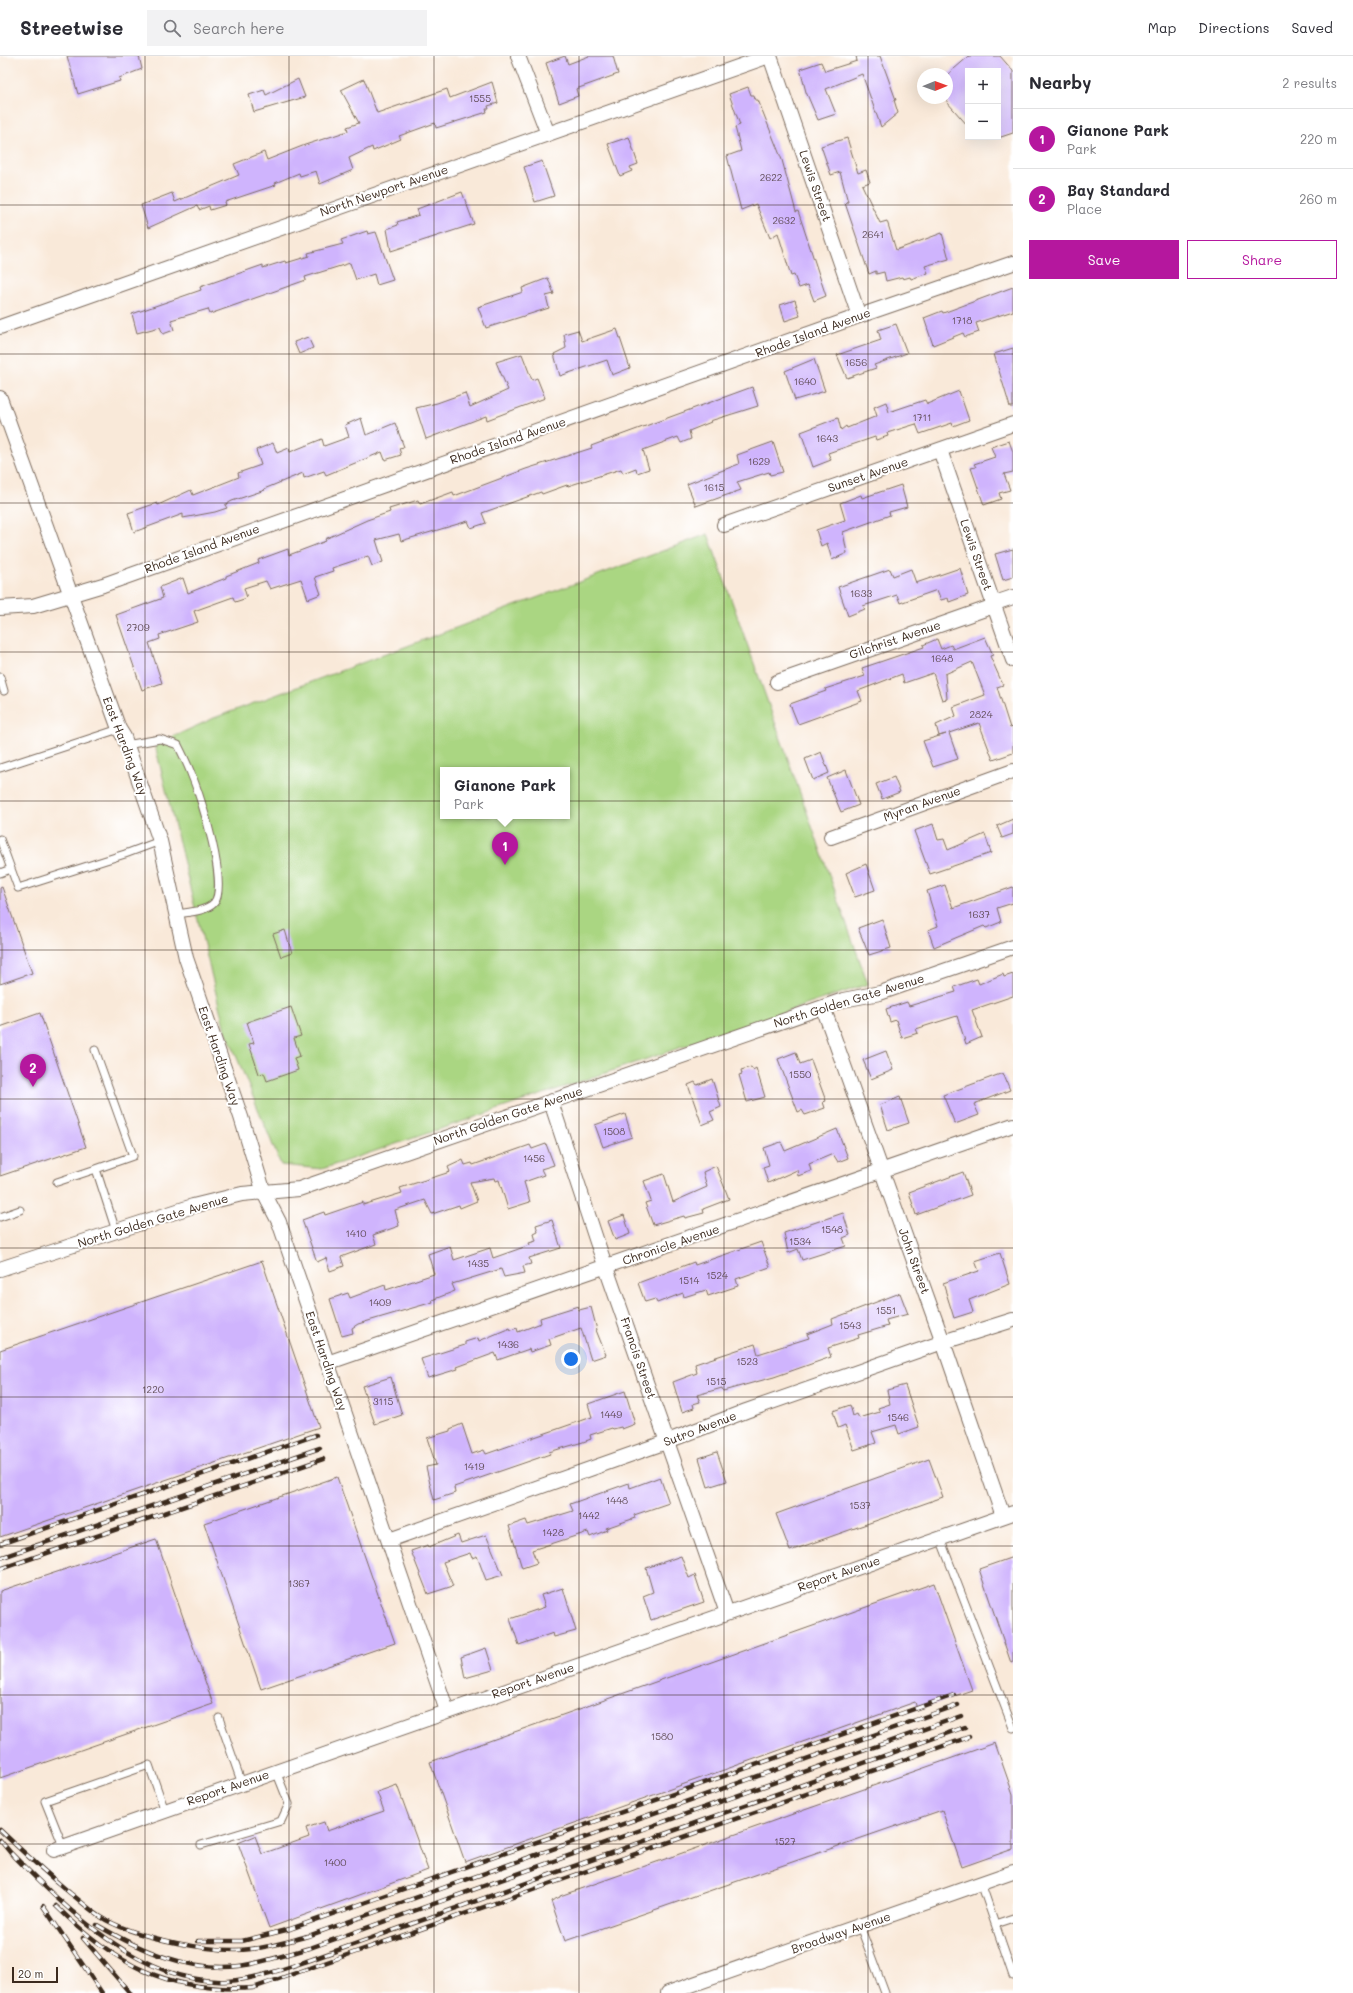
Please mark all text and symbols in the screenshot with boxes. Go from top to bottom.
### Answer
search box [147,10,427,46]
text: Streetwise [20,15,123,40]
icon: search [161,17,183,39]
text: Search here [193,18,285,38]
text: Map [1148,18,1176,37]
text: Directions [1198,18,1269,37]
text: Saved [1291,18,1333,37]
north arrow [917,68,953,104]
map controls [965,68,1001,140]
button: + [965,68,1001,104]
text: Nearby [1029,71,1091,93]
text: 2 results [1282,74,1337,91]
house number: 1555 [469,91,491,105]
button: − [965,104,1001,140]
text: Gianone Park [1067,120,1169,140]
text: 1 [1039,130,1045,147]
text: 220 m [1300,130,1337,147]
text: Park [1067,140,1096,157]
street label: Lewis Street [796,148,836,224]
street label: North Newport Avenue [317,161,450,220]
house number: 2622 [760,170,782,184]
text: Bay Standard [1067,180,1170,200]
text: 2 [1038,190,1046,207]
text: 260 m [1299,190,1337,207]
text: Place [1067,200,1102,217]
house number: 2632 [772,213,796,227]
house number: 2641 [862,227,884,241]
button: Save [1029,240,1179,279]
button: Share [1187,240,1337,279]
street label: Rhode Island Avenue [753,304,873,360]
house number: 1718 [952,313,972,327]
house number: 1656 [845,355,867,369]
house number: 1640 [794,374,816,388]
house number: 1711 [913,410,931,424]
street label: Rhode Island Avenue [448,413,568,467]
house number: 1643 [816,431,838,445]
street label: Sunset Avenue [825,453,910,495]
house number: 1629 [748,454,770,468]
house number: 1615 [704,480,725,494]
street label: Lewis Street [957,517,997,593]
street label: Rhode Island Avenue [142,520,262,576]
house number: 1633 [850,586,872,600]
street label: Gilchrist Avenue [847,616,942,662]
house number: 2709 [126,620,150,634]
house number: 1648 [931,651,953,665]
street label: East Harding Way [100,694,152,797]
house number: 2824 [969,707,993,721]
popup [440,767,570,819]
text: Gianone Park [454,775,556,795]
street label: Myran Avenue [881,782,963,824]
text: Park [454,795,484,812]
pin: 1 [492,832,518,865]
house number: 1637 [968,907,990,921]
street label: North Golden Gate Avenue [771,969,926,1031]
street label: East Harding Way [195,1004,245,1108]
pin: 2 [20,1054,46,1087]
house number: 1550 [789,1067,811,1081]
street label: North Golden Gate Avenue [431,1082,584,1148]
house number: 1508 [603,1124,625,1138]
house number: 1456 [523,1151,545,1165]
street label: North Golden Gate Avenue [75,1189,230,1251]
street label: Chronicle Avenue [620,1220,721,1268]
house number: 1548 [821,1222,843,1236]
street label: John Street [896,1225,934,1296]
house number: 1410 [346,1226,366,1240]
house number: 1534 [789,1234,811,1248]
house number: 1435 [467,1256,489,1270]
house number: 1524 [706,1268,728,1282]
house number: 1514 [679,1273,699,1287]
house number: 1409 [369,1295,391,1309]
house number: 1551 [876,1303,896,1317]
street label: East Harding Way [302,1309,352,1413]
street label: Francis Street [617,1315,660,1401]
house number: 1543 [839,1318,861,1332]
house number: 1436 [497,1337,519,1351]
your location [561,1349,581,1369]
house number: 1523 [736,1354,758,1368]
house number: 1515 [706,1374,726,1388]
house number: 1220 [142,1382,164,1396]
house number: 3115 [373,1394,393,1408]
house number: 1449 [600,1407,622,1421]
street label: Sutro Avenue [661,1407,739,1449]
house number: 1546 [887,1410,909,1424]
house number: 1419 [464,1459,484,1473]
house number: 1448 [606,1493,628,1507]
house number: 1537 [849,1498,871,1512]
house number: 1442 [578,1508,600,1522]
house number: 1428 [542,1525,564,1539]
street label: Report Avenue [795,1551,882,1595]
house number: 1367 [288,1576,310,1590]
street label: Report Avenue [489,1658,576,1702]
house number: 1580 [651,1729,673,1743]
street label: Report Avenue [184,1765,271,1809]
house number: 1527 [774,1834,796,1848]
house number: 1400 [324,1855,346,1869]
street label: Broadway Avenue [789,1908,892,1957]
scale bar [12,1965,58,1984]
text: 20 m [18,1966,43,1981]

